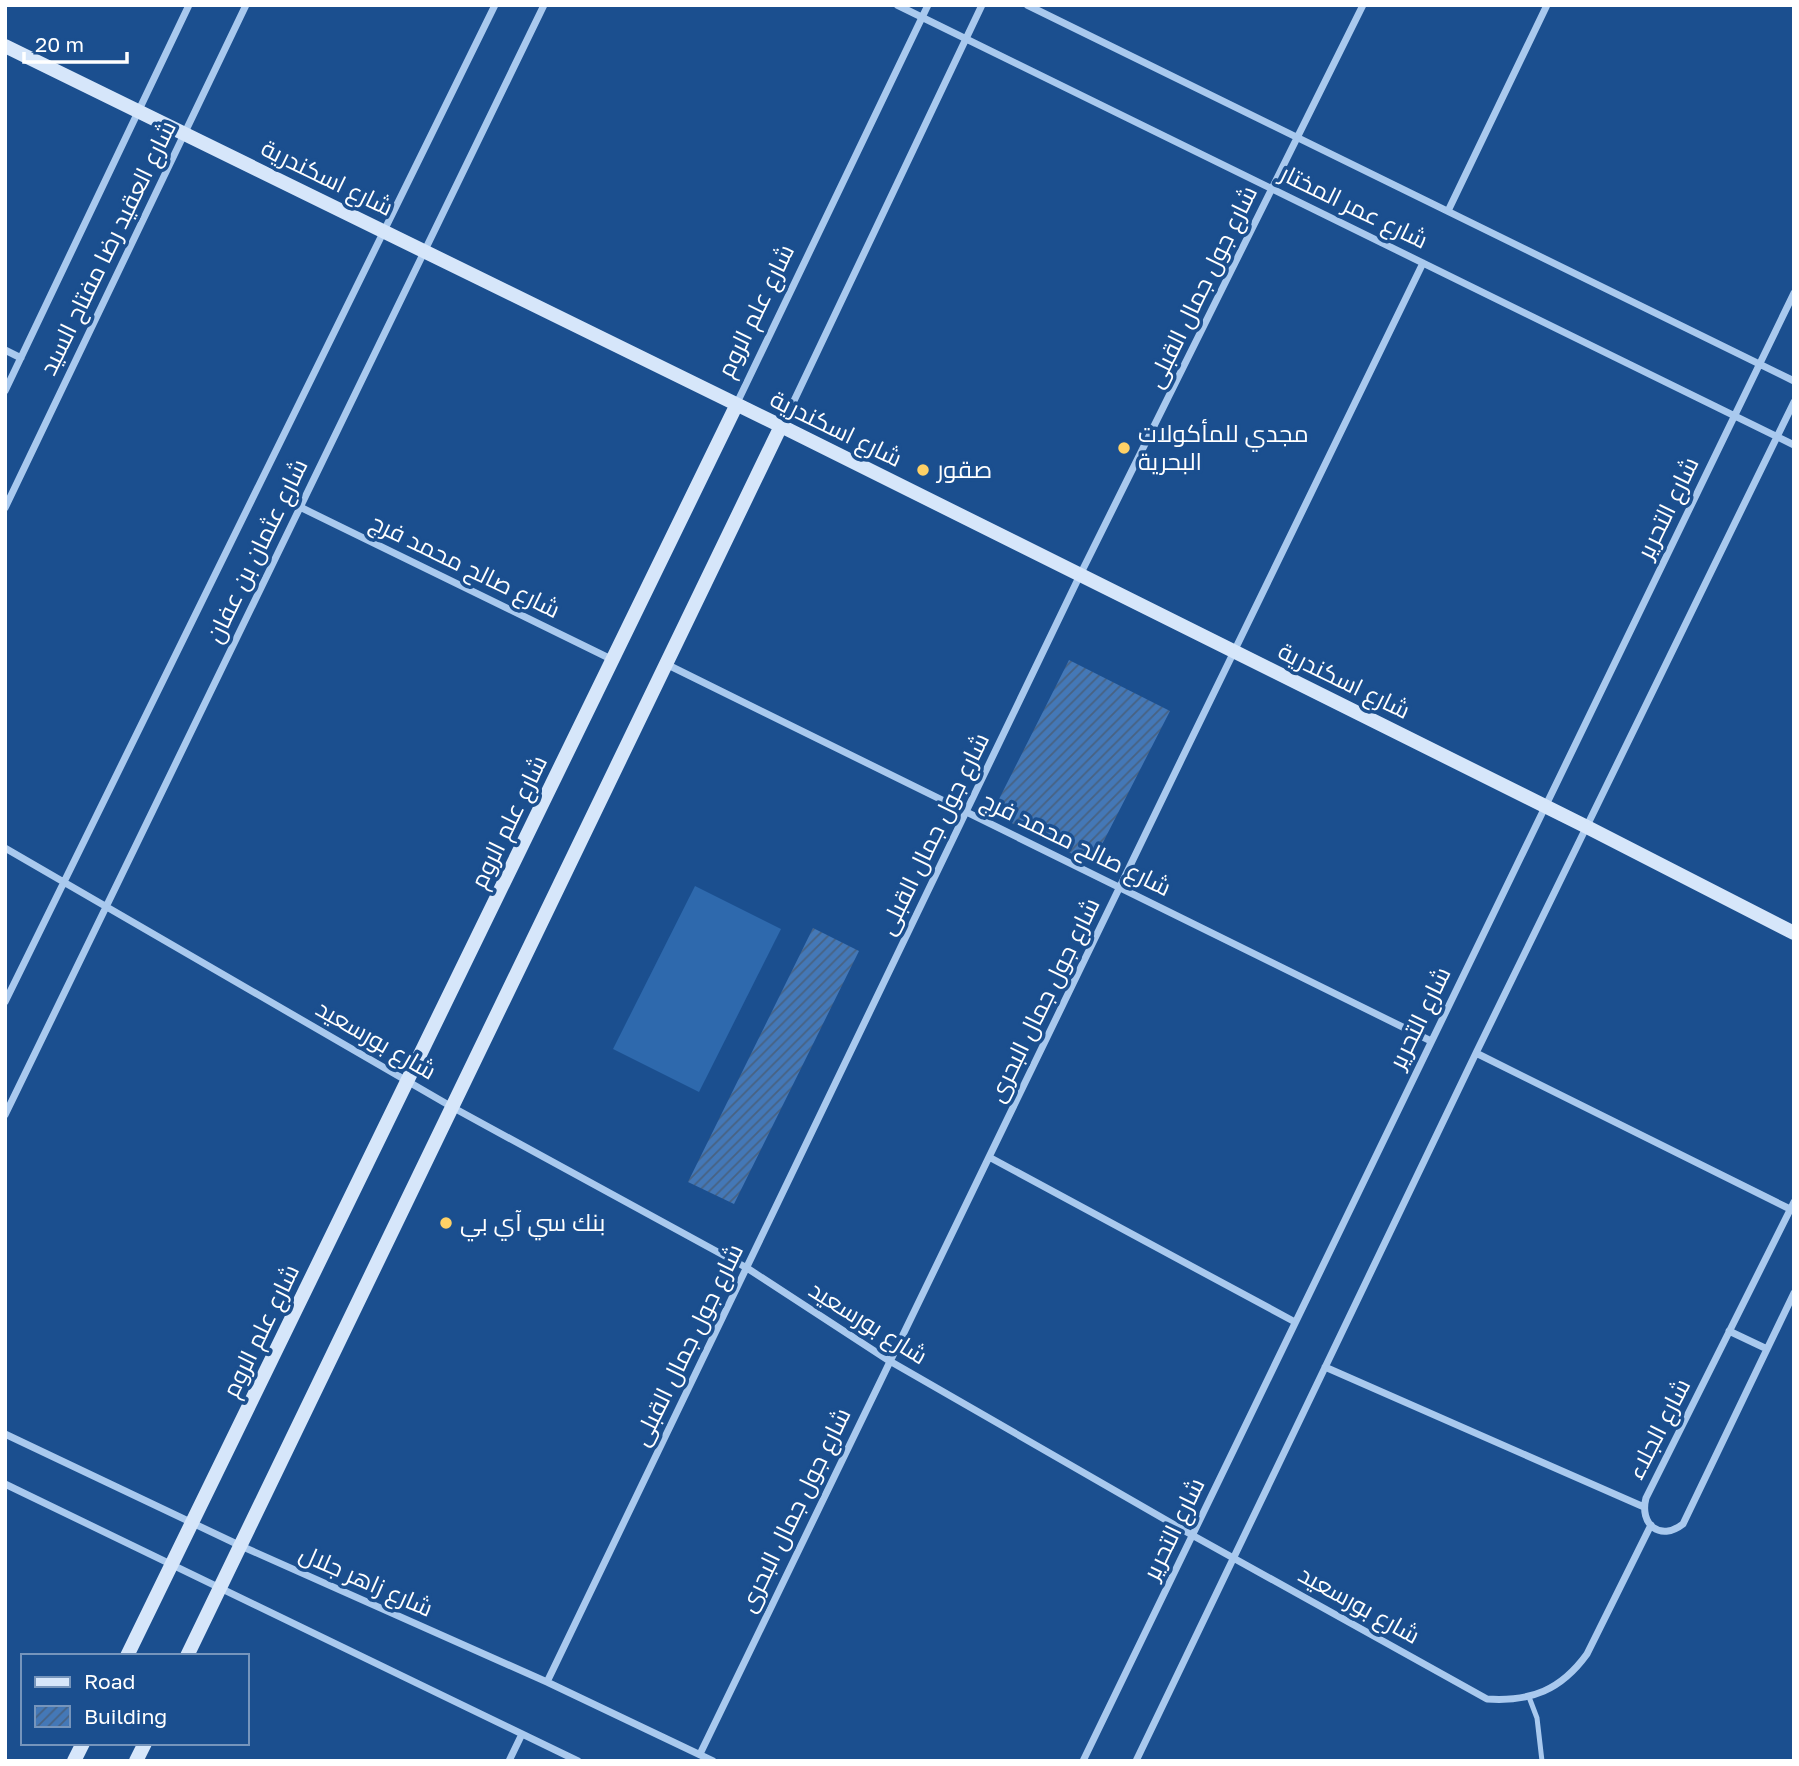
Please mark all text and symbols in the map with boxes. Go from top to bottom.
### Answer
scale bar [24,21,128,65]
text: 20 m [35,31,84,57]
street label: شارع العقيد رضا مفتاح السيد [32,115,184,381]
street label: شارع اسكندرية [256,132,398,224]
street label: شارع عمر المختار [1273,157,1433,257]
street label: شارع جول جمال القبلى [1139,181,1265,393]
street label: شارع علم الروم [710,239,802,383]
street label: شارع اسكندرية [765,383,907,475]
place label: مجدي للمأكولات البحرية [1138,418,1309,475]
marker: مجدي للمأكولات البحرية [1116,440,1132,456]
street label: شارع التحرير [1629,452,1706,566]
street label: شارع عثمان بن عفان [199,454,315,648]
place label: صقور [935,454,992,483]
marker: صقور [915,462,931,478]
street label: شارع صالح محمد فرج [365,506,565,626]
street label: شارع اسكندرية [1273,635,1415,727]
street label: شارع جول جمال القبلى [871,728,997,940]
street label: شارع علم الروم [463,750,555,894]
street label: شارع صالح محمد فرج [976,784,1176,904]
street label: شارع جول جمال البحرى [981,893,1107,1107]
street label: شارع التحرير [1381,962,1458,1076]
street label: شارع بورسعيد [310,993,442,1087]
place label: بنك سي آي بي [460,1207,605,1242]
marker: بنك سي آي بي [438,1215,454,1231]
street label: شارع جول جمال القبلى [625,1239,751,1451]
street label: شارع علم الروم [215,1259,307,1403]
street label: شارع بورسعيد [803,1274,933,1372]
street label: شارع الجلاء [1620,1373,1698,1485]
street label: شارع جول جمال البحرى [732,1403,858,1617]
street label: شارع التحرير [1135,1473,1212,1587]
street label: شارع زاهر جلال [294,1537,438,1625]
street label: شارع بورسعيد [1293,1559,1425,1651]
legend [21,1654,248,1745]
text: Road [84,1668,135,1694]
text: Building [84,1703,167,1729]

